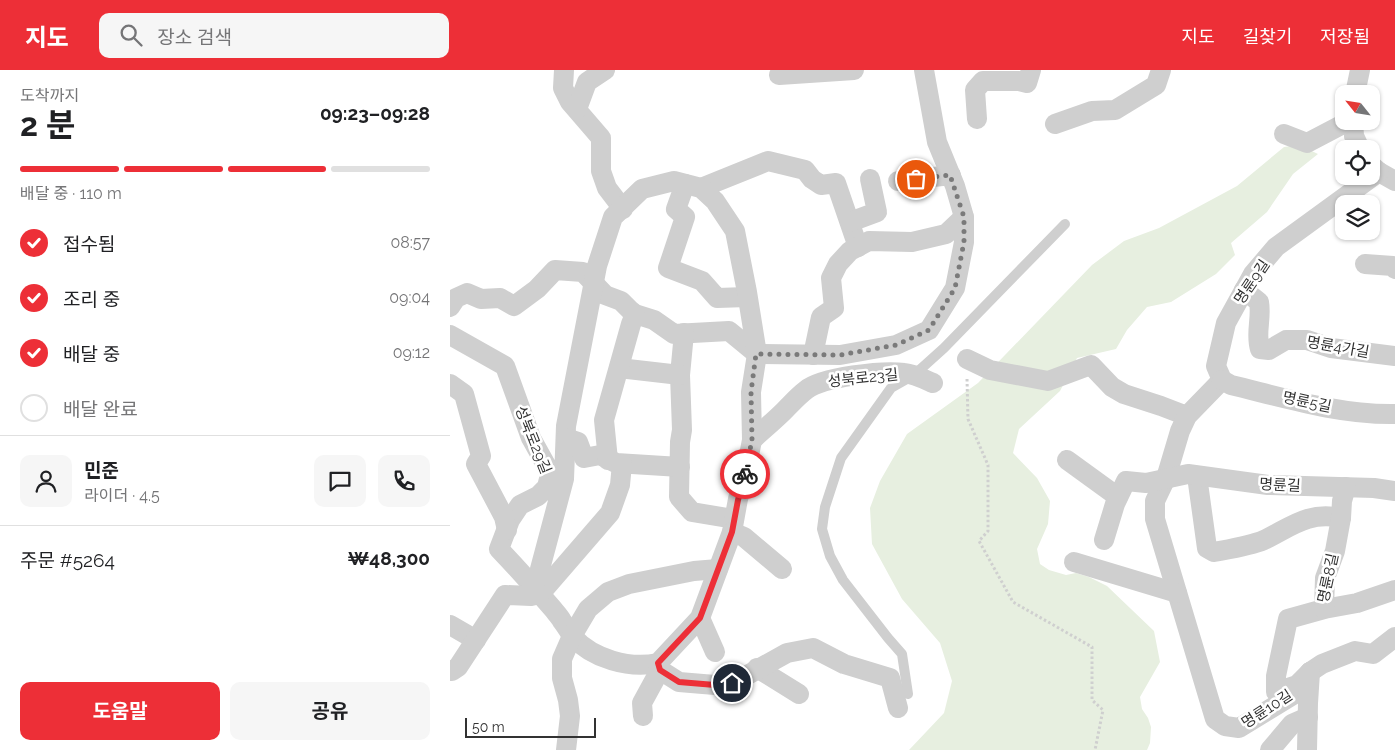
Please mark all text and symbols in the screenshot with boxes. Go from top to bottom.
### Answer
search box [99,13,449,58]
icon: search [117,21,145,49]
text: 지도 [25,23,69,52]
text: 장소 검색 [157,26,232,48]
text: 지도 [1182,26,1215,47]
text: 길찾기 [1243,26,1292,47]
text: 저장됨 [1320,26,1370,47]
north arrow [1335,85,1380,130]
map controls [1335,85,1380,240]
text: 도착까지 [20,86,79,105]
text: 09:23–09:28 [320,102,430,124]
text: 2 분 [20,106,75,143]
button: locate [1335,140,1380,185]
pin [895,158,937,200]
icon: bag [902,165,930,193]
text: 배달 중 · 110 m [20,184,122,203]
button: layers [1335,195,1380,240]
icon: check [20,229,48,257]
text: 접수됨 [63,233,115,255]
text: 08:57 [390,233,430,252]
street label: 명륜9길 [1231,256,1273,308]
icon: check [20,284,48,312]
text: 조리 중 [63,288,120,310]
text: 09:04 [389,288,430,307]
street label: 명륜4가길 [1305,333,1371,361]
icon: check [20,339,48,367]
text: 배달 중 [63,343,120,365]
text: 09:12 [393,343,430,362]
street label: 성북로23길 [827,365,899,391]
street label: 명륜5길 [1281,388,1333,416]
text: 배달 완료 [63,398,138,420]
street label: 성북로29길 [511,403,555,477]
courier [720,449,770,499]
button: person [20,455,72,507]
button: chat [314,455,366,507]
button: phone [378,455,430,507]
text: 민준 [84,459,119,481]
icon: bike [731,460,759,488]
street label: 명륜길 [1259,475,1301,495]
text: 라이더 · 4.5 [84,486,160,505]
text: ₩48,300 [347,547,430,569]
text: 주문 #5264 [20,549,115,571]
street label: 명륜8길 [1314,552,1342,604]
pin [711,662,753,704]
icon: home [718,669,746,697]
button: 도움말 [20,682,220,740]
button: 공유 [230,682,430,740]
street label: 명륜10길 [1238,686,1296,732]
scale bar [465,715,596,738]
text: 50 m [472,719,505,735]

